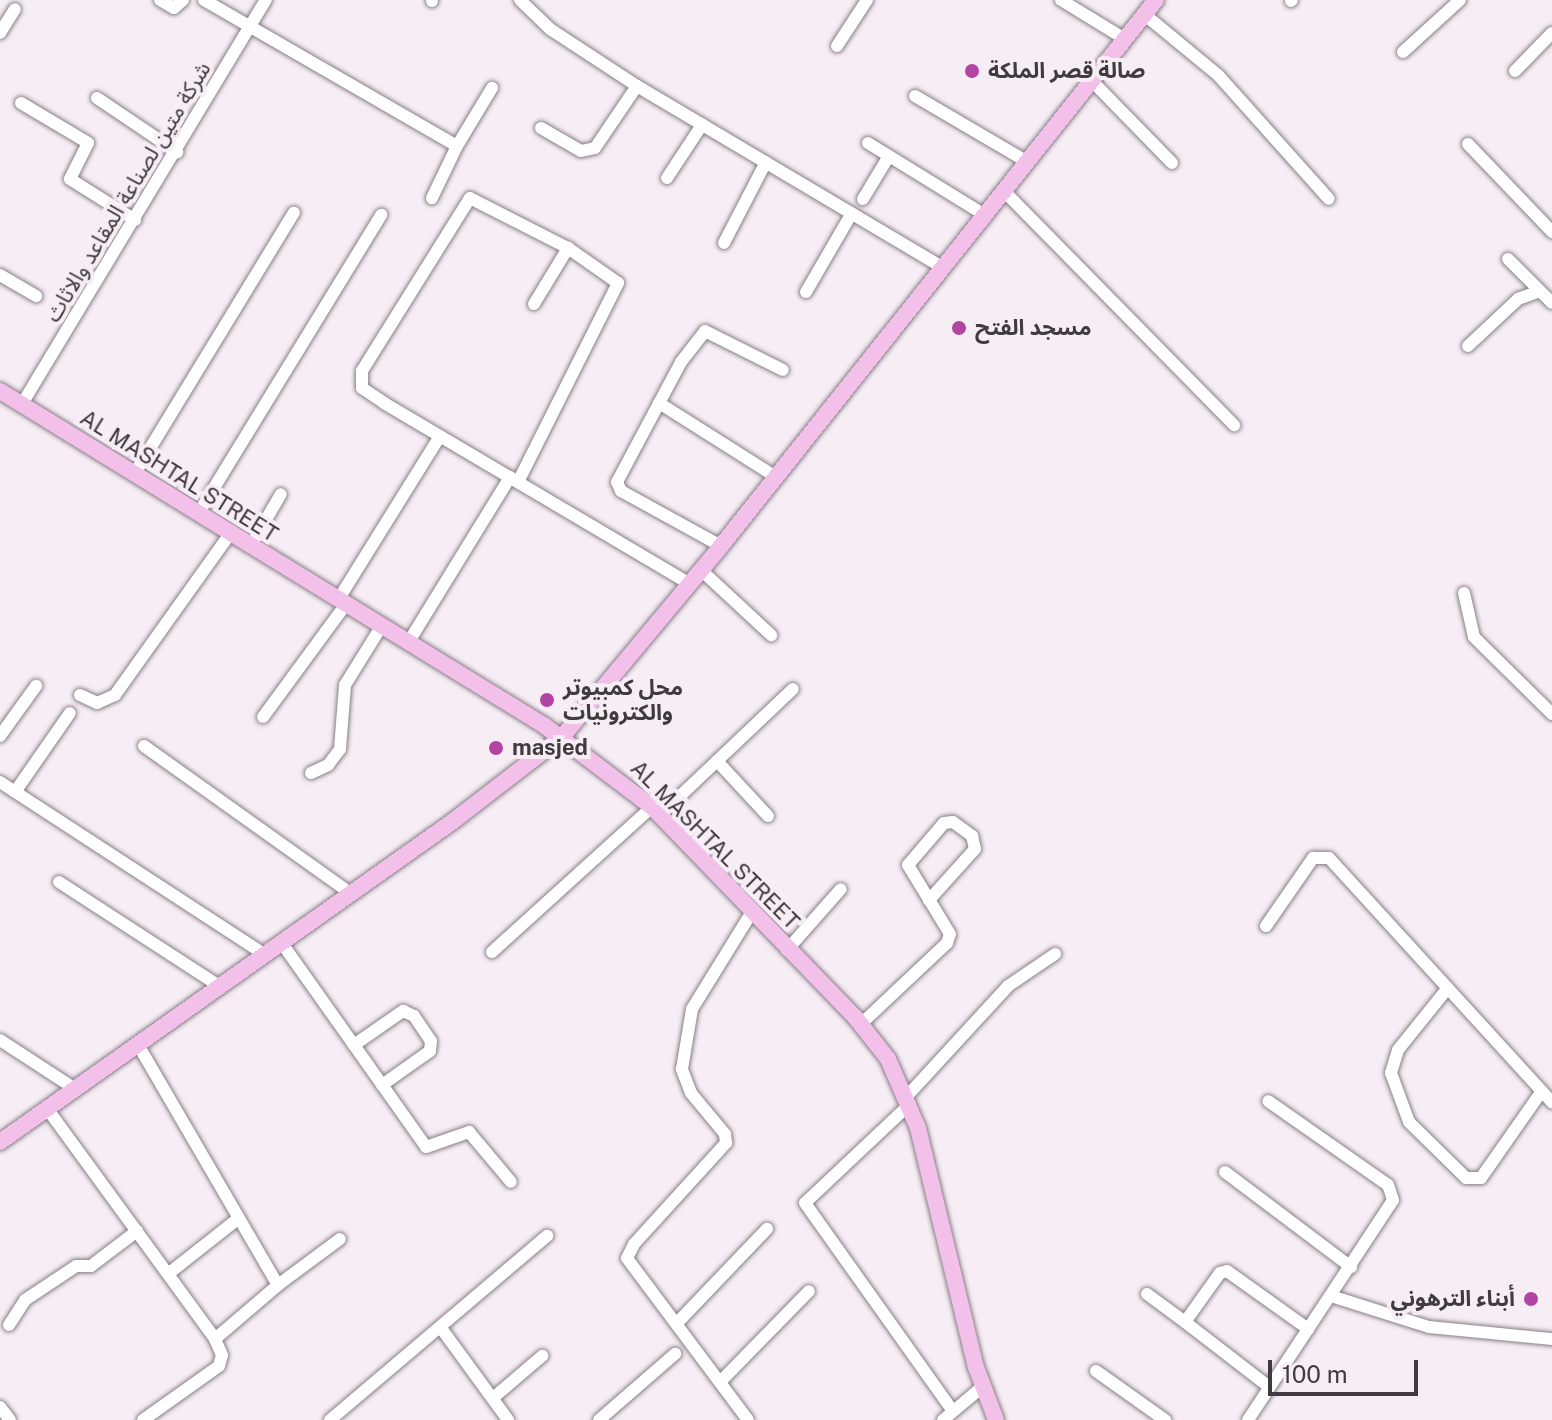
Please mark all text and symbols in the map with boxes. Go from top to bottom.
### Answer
street label: شركة متين لصناعة المقاعد والاثاث [40,57,216,327]
place label: صالة قصر الملكة [988,58,1145,84]
marker: صالة قصر الملكة [963,62,981,80]
place label: مسجد الفتح [975,315,1092,341]
marker: مسجد الفتح [950,319,968,337]
street label: AL MASHTAL STREET [75,404,283,548]
place label: محل كمبيوتر والكترونيات [563,674,683,726]
marker: محل كمبيوتر والكترونيات [538,691,556,709]
place label: masjed [512,735,588,761]
marker: masjed [487,739,505,757]
street label: AL MASHTAL STREET [625,755,805,935]
place label: أبناء الترهوني [1391,1286,1515,1312]
marker: أبناء الترهوني [1522,1290,1540,1308]
scale bar [1272,1344,1422,1394]
text: 100 m [1282,1360,1348,1388]

